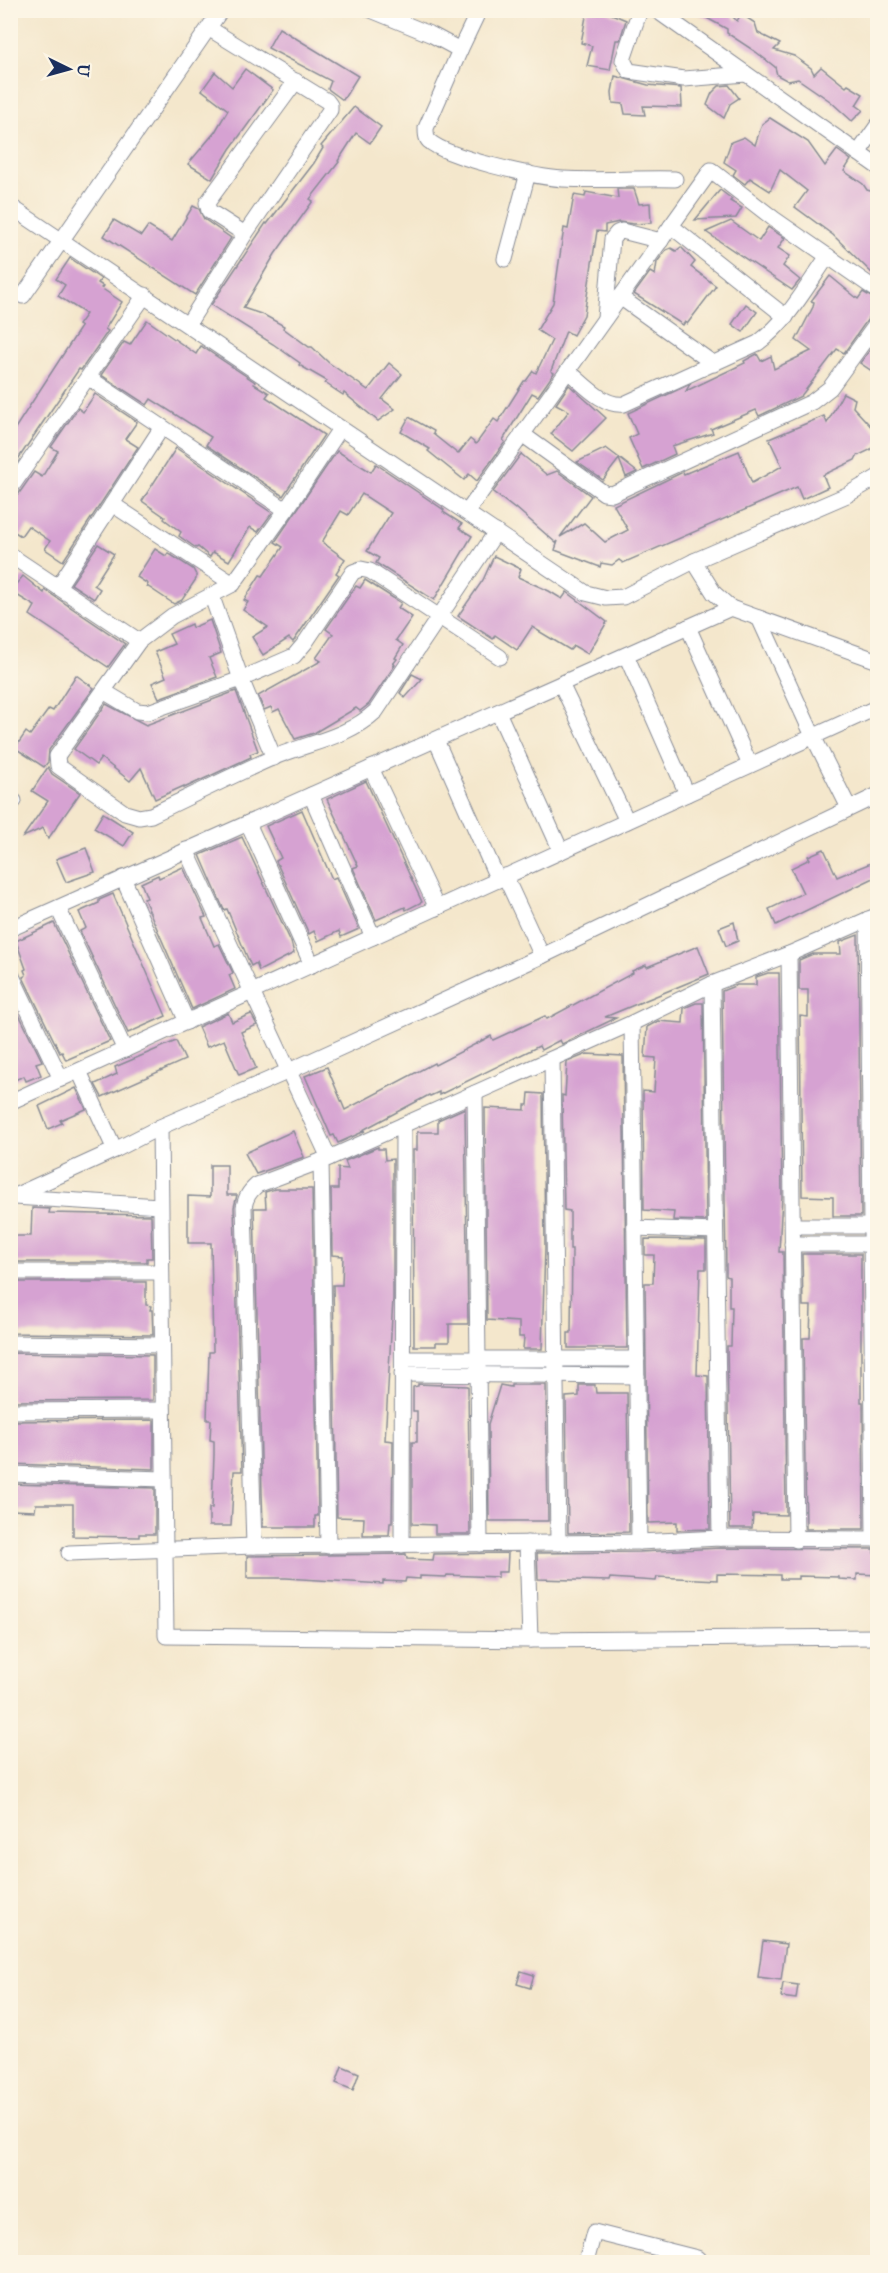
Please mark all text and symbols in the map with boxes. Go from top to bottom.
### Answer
north arrow [39,39,99,99]
text: U [73,63,93,78]

